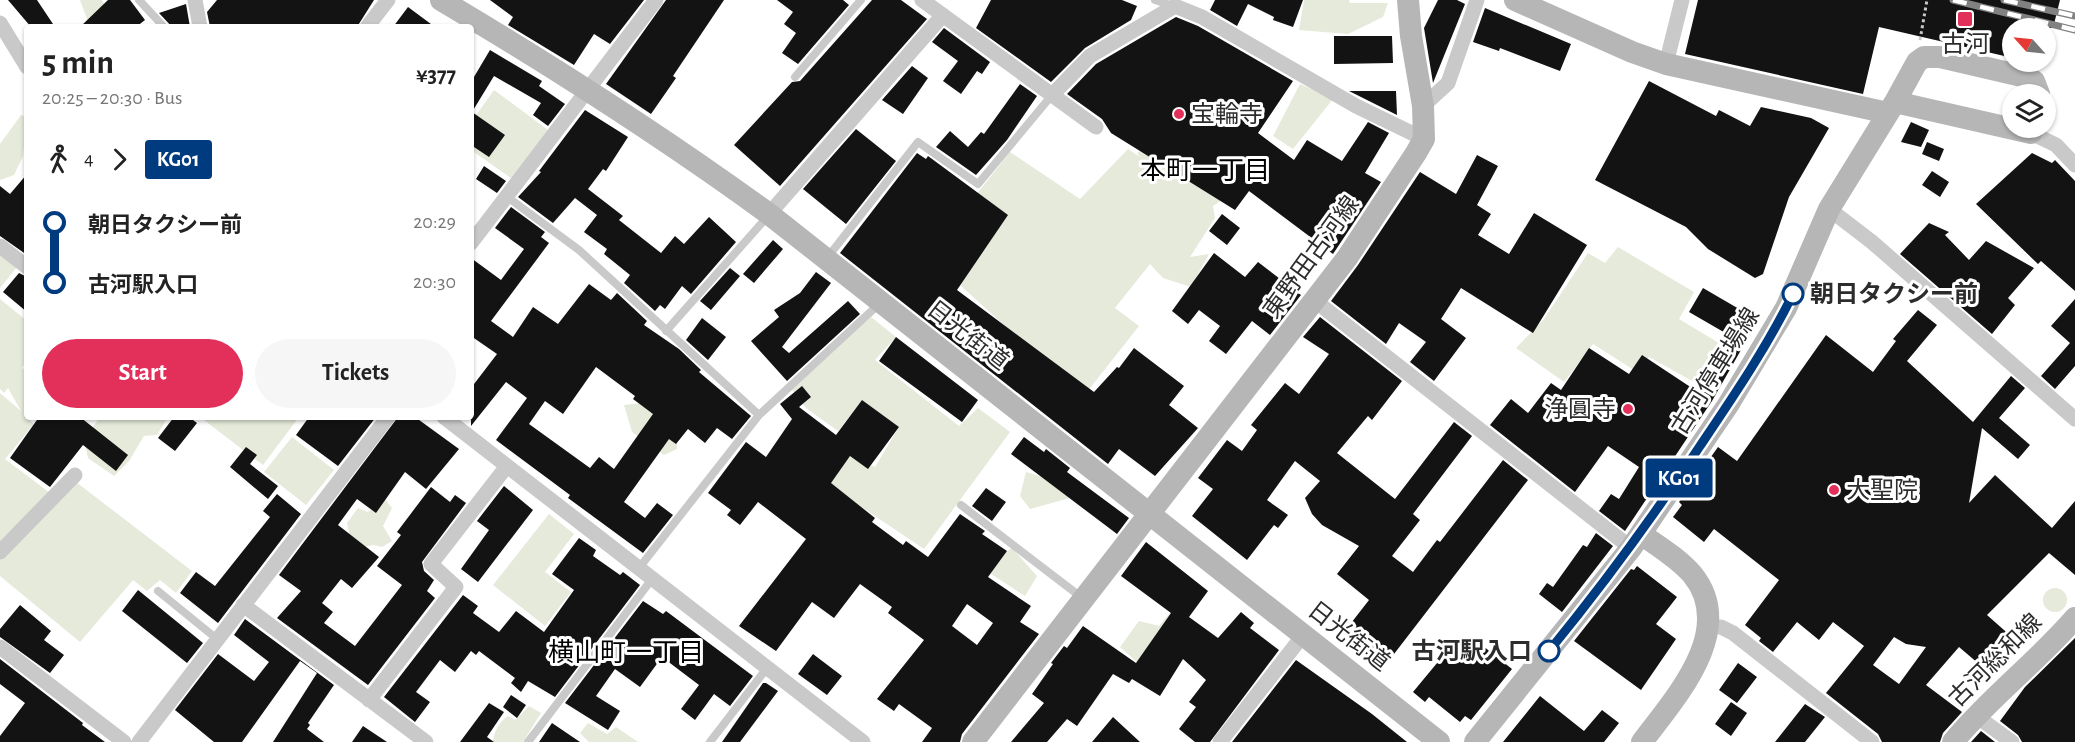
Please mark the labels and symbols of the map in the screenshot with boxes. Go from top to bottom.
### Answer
marker: 古河 [1956,10,1974,28]
north arrow [2002,18,2056,72]
place label: 古河 [1941,31,1989,57]
place label: 宝輪寺 [1191,101,1263,127]
marker: 宝輪寺 [1172,107,1186,121]
district label: 本町一丁目 [1140,157,1270,184]
street label: 東野田古河線 [1258,191,1364,323]
place label: 朝日タクシー前 [1810,281,1978,307]
marker: 朝日タクシー前 [1782,283,1804,305]
street label: 日光街道 [922,295,1014,375]
street label: 古河停車場線 [1666,303,1764,439]
place label: 浄圓寺 [1544,396,1616,422]
marker: 浄圓寺 [1621,402,1635,416]
line badge: KG01 [1637,458,1721,498]
place label: 大聖院 [1846,478,1918,503]
marker: 大聖院 [1827,483,1841,497]
street label: 日光街道 [1303,596,1395,676]
street label: 古河総和線 [1943,608,2047,712]
place label: 古河駅入口 [1412,638,1532,664]
district label: 横山町一丁目 [548,639,704,666]
marker: 古河駅入口 [1538,640,1560,662]

